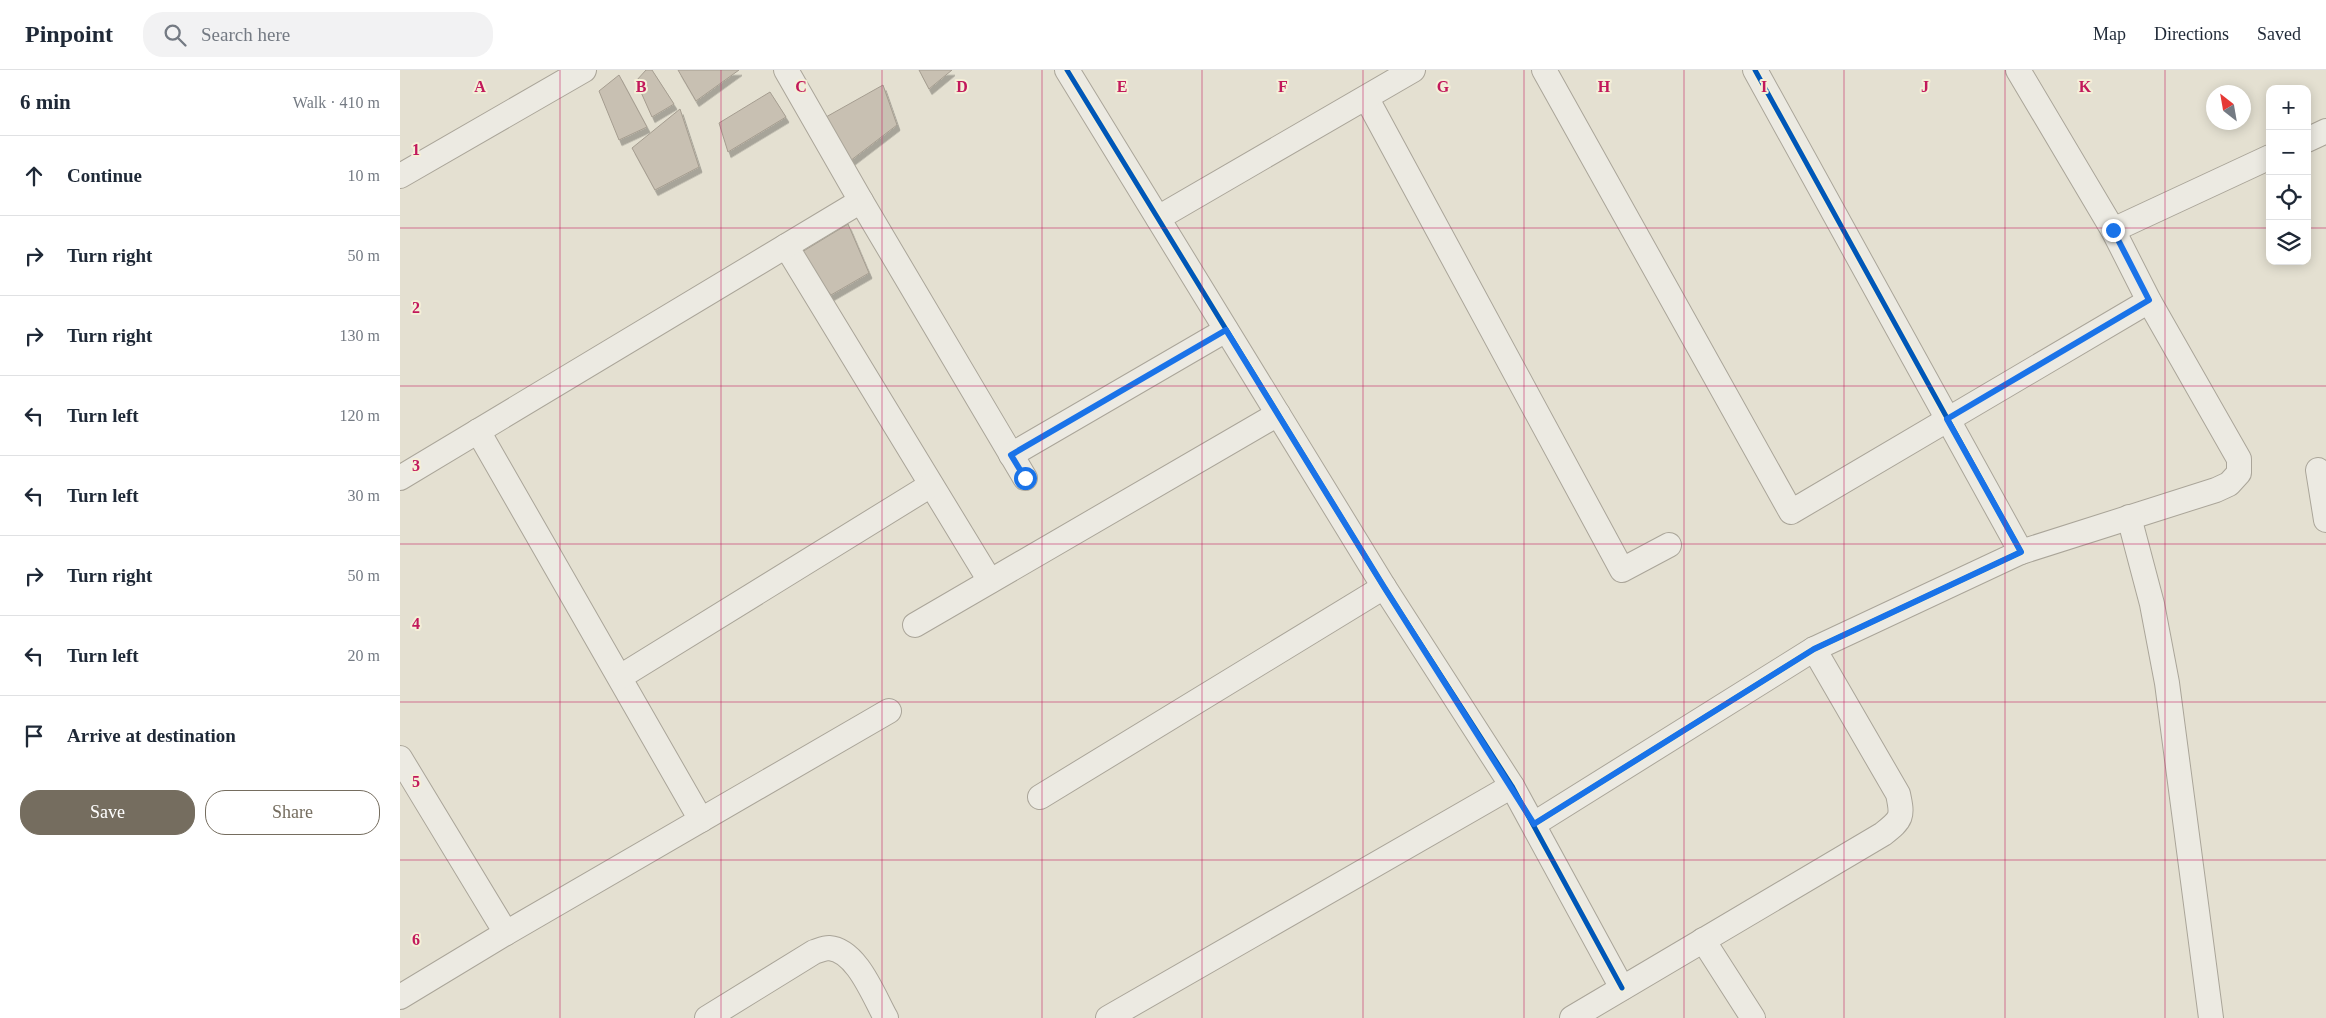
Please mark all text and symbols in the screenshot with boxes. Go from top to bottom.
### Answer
search box [143,12,493,57]
text: Pinpoint [25,21,113,47]
icon: search [161,21,189,49]
text: Search here [201,24,290,45]
text: Map [2093,24,2126,44]
text: Directions [2154,24,2229,44]
text: Saved [2257,24,2301,44]
text: A [474,78,486,95]
text: B [636,78,647,95]
text: C [795,78,807,95]
text: D [956,78,968,95]
text: E [1117,78,1127,95]
text: F [1278,78,1288,95]
text: G [1437,78,1450,95]
text: H [1598,78,1611,95]
text: I [1761,78,1767,95]
text: J [1921,78,1929,95]
text: K [2079,78,2092,95]
north arrow [2206,85,2251,130]
map controls [2266,85,2311,265]
button: + [2266,85,2311,130]
text: 6 min [20,90,71,114]
text: Walk · 410 m [293,94,380,111]
button: − [2266,130,2311,175]
text: 1 [412,141,420,158]
icon: ahead [20,162,48,190]
text: Continue [67,165,142,186]
text: 10 m [348,167,380,184]
button: locate [2266,175,2311,220]
route end [2102,219,2125,242]
button: layers [2266,220,2311,265]
icon: right [20,242,48,270]
text: Turn right [67,245,152,266]
text: 50 m [348,247,380,264]
text: 2 [412,299,420,316]
icon: right [20,322,48,350]
text: Turn right [67,325,152,346]
text: 130 m [340,327,380,344]
icon: left [20,402,48,430]
text: Turn left [67,405,139,426]
text: 120 m [340,407,380,424]
text: 3 [412,457,420,474]
route start [1014,467,1037,490]
icon: left [20,482,48,510]
text: Turn left [67,485,139,506]
text: 30 m [348,487,380,504]
icon: right [20,562,48,590]
text: Turn right [67,565,152,586]
text: 50 m [348,567,380,584]
text: 4 [412,615,420,632]
icon: left [20,642,48,670]
text: Turn left [67,645,139,666]
text: 20 m [348,647,380,664]
icon: arrive [20,722,48,750]
text: Arrive at destination [67,725,236,746]
text: 5 [412,773,420,790]
button: Save [20,790,195,835]
button: Share [205,790,380,835]
text: 6 [412,931,420,948]

